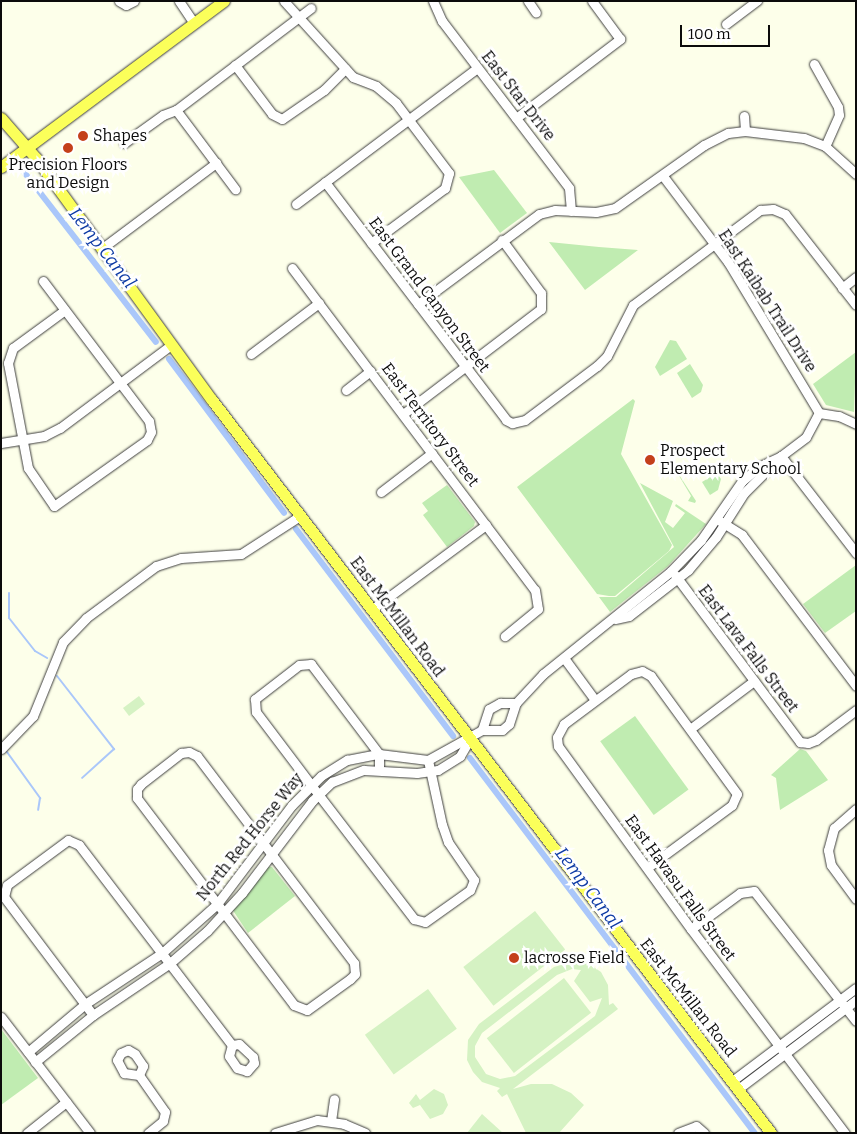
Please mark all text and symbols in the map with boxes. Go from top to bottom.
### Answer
scale bar [682,15,772,47]
text: 100 m [688,25,731,43]
street label: East Star Drive [477,47,559,145]
place label: Shapes [93,126,147,146]
marker: Shapes [77,130,89,142]
marker: Precision Floors and Design [62,142,74,154]
place label: Precision Floors and Design [9,155,127,193]
water label: Lemp Canal [64,203,140,293]
street label: East Grand Canyon Street [364,214,494,376]
street label: East Kaibab Trail Drive [714,226,820,376]
street label: East Territory Street [377,359,483,491]
place label: Prospect Elementary School [660,441,801,479]
marker: Prospect Elementary School [644,454,656,466]
street label: East McMillan Road [346,553,448,681]
street label: East Lava Falls Street [694,581,802,717]
street label: North Red Horse Way [193,769,307,905]
street label: East Havasu Falls Street [621,811,739,965]
water label: Lemp Canal [550,843,626,933]
street label: East McMillan Road [636,935,740,1061]
place label: lacrosse Field [524,948,625,968]
marker: lacrosse Field [508,952,520,964]

